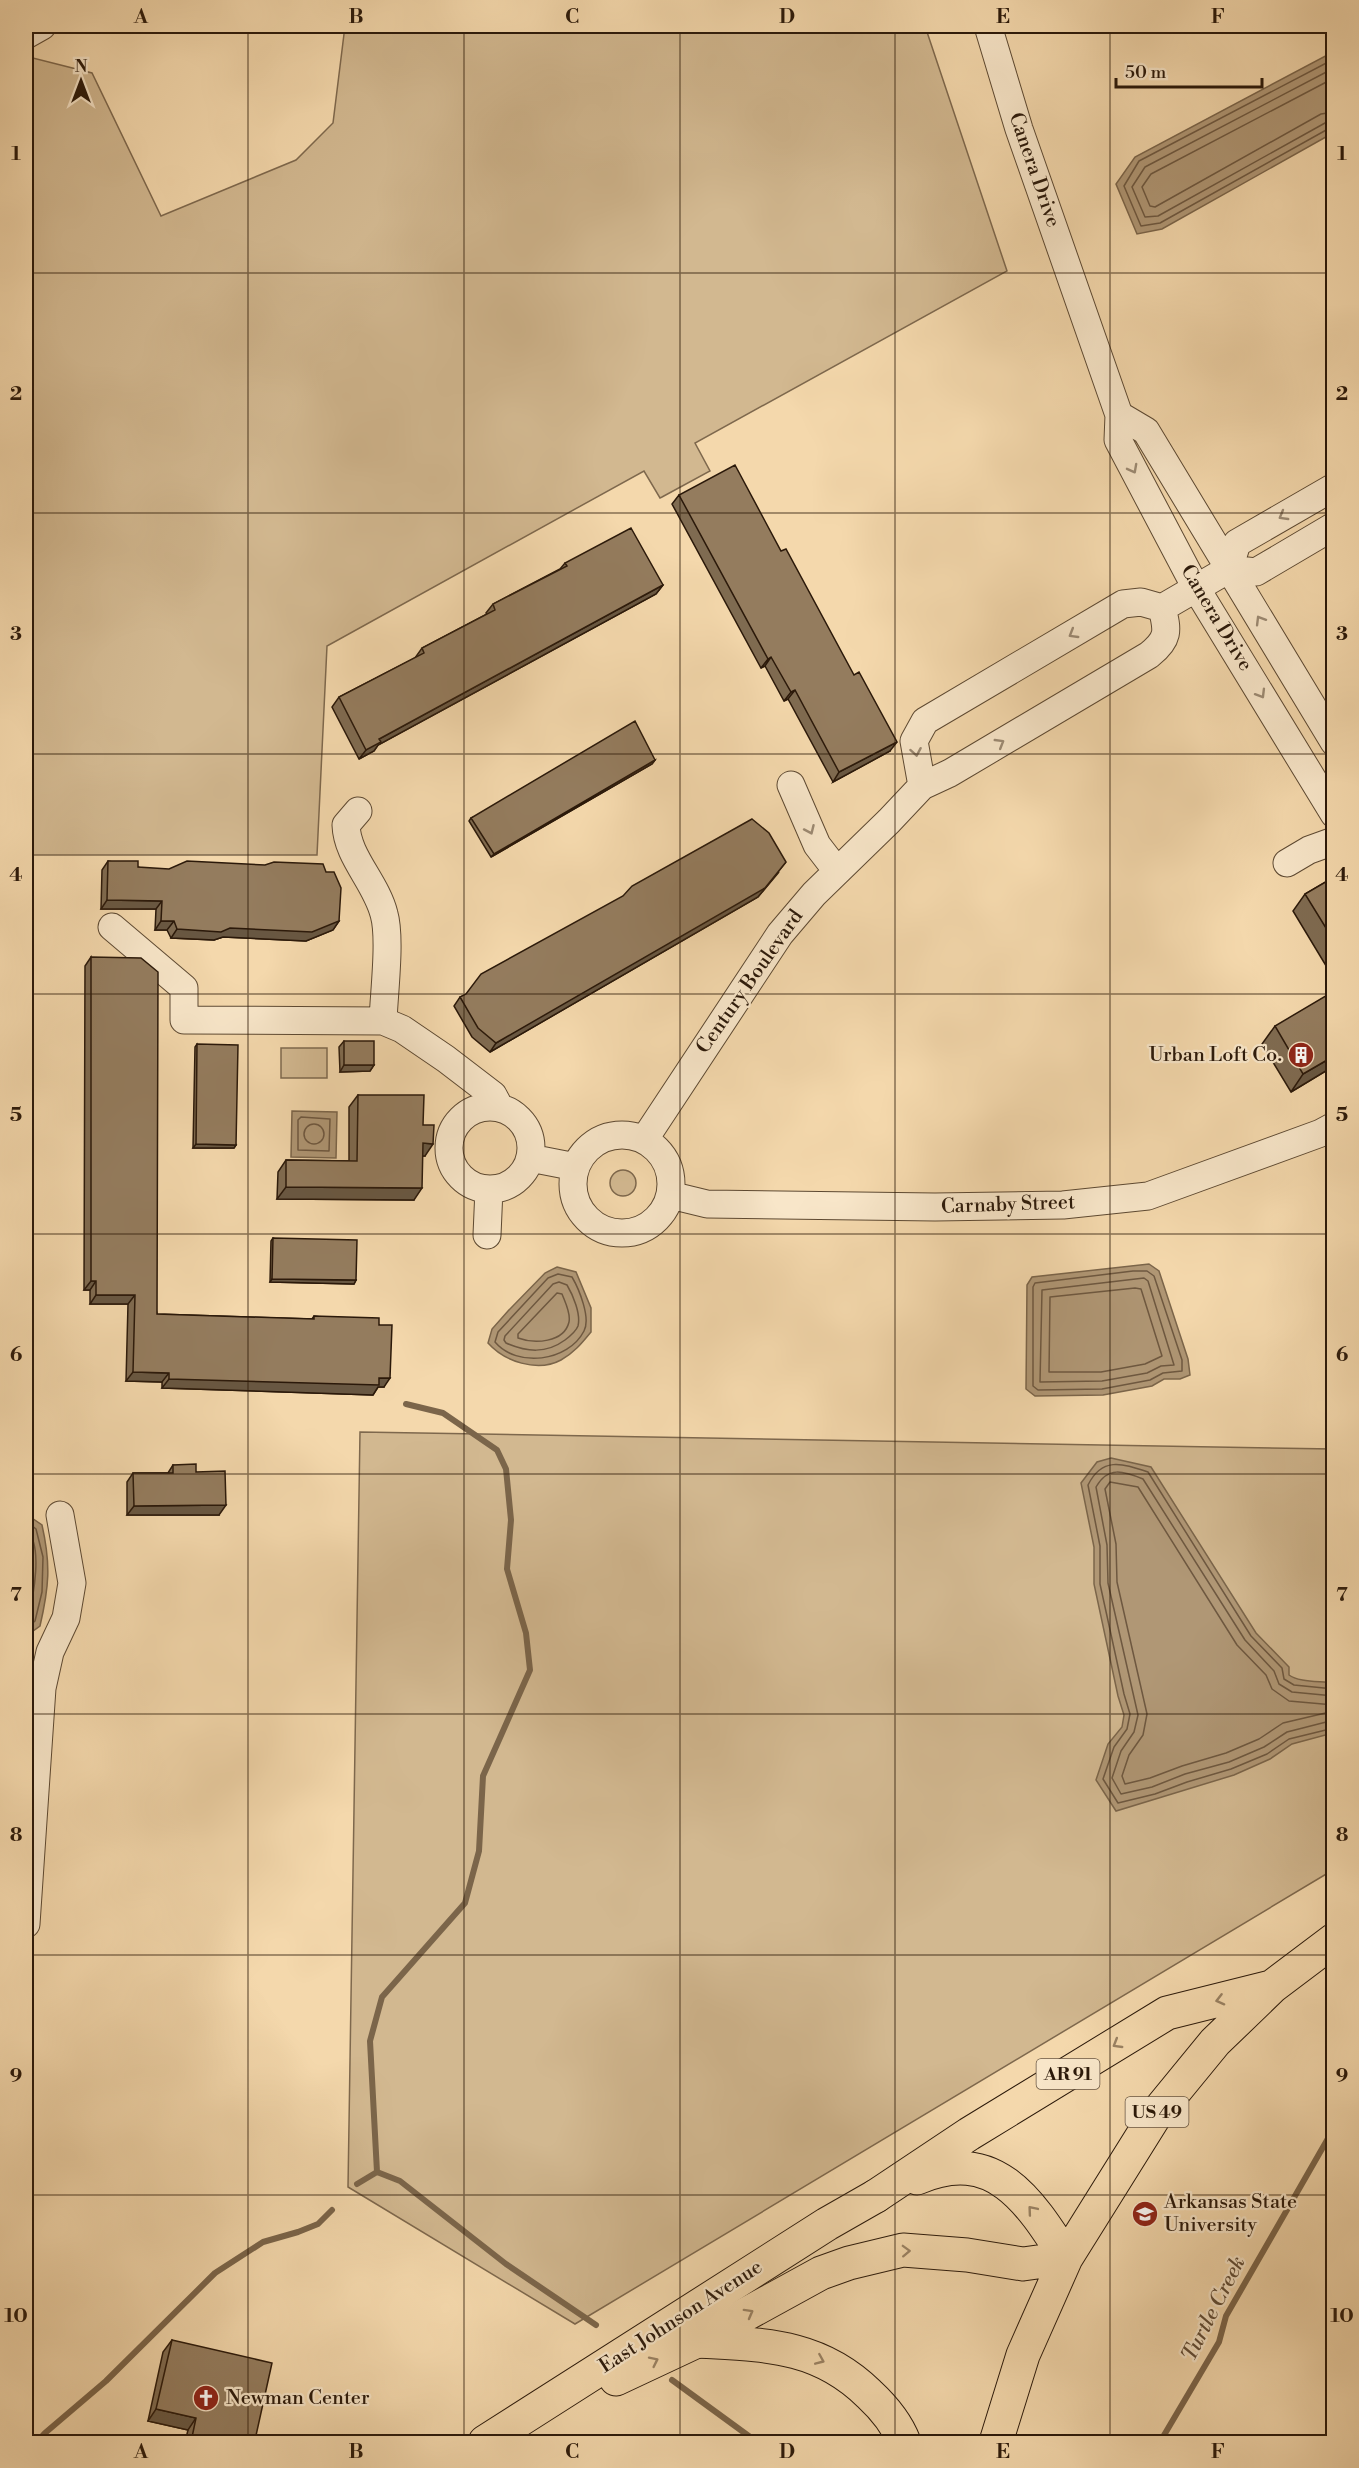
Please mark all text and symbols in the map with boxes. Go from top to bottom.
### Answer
text: A [133,5,149,30]
text: B [348,5,364,30]
text: C [565,5,579,30]
text: D [779,5,795,30]
text: E [996,5,1010,30]
text: F [1211,5,1225,30]
north arrow [51,51,111,111]
scale bar [1116,51,1262,89]
text: N [75,57,88,77]
text: 50 m [1125,61,1167,84]
street label: Canera Drive [1003,109,1065,231]
text: 1 [11,142,21,167]
text: 1 [1337,142,1347,167]
text: 2 [10,382,22,407]
text: 2 [1336,382,1348,407]
one-way arrow [1126,463,1137,474]
one-way arrow [1279,509,1289,521]
street label: Canera Drive [1174,560,1258,676]
one-way arrow [1255,616,1267,626]
text: 3 [10,622,22,647]
text: 3 [1336,622,1348,647]
one-way arrow [1069,626,1079,638]
one-way arrow [1253,688,1265,698]
one-way arrow [994,738,1005,750]
one-way arrow [909,747,922,757]
one-way arrow [803,824,815,835]
text: 4 [9,863,23,888]
text: 4 [1335,863,1349,888]
street label: Century Boulevard [691,905,809,1059]
building icon: Urban Loft Co. [1286,1040,1316,1070]
place label: Urban Loft Co. [1149,1043,1282,1068]
text: 5 [10,1103,22,1128]
text: 5 [1336,1103,1348,1128]
street label: Carnaby Street [941,1190,1075,1220]
text: 6 [10,1343,23,1368]
text: 6 [1336,1343,1349,1368]
text: 7 [10,1583,22,1608]
text: 7 [1336,1583,1348,1608]
text: 8 [10,1823,23,1848]
text: 8 [1336,1823,1349,1848]
one-way arrow [1215,1992,1225,2005]
one-way arrow [1113,2036,1123,2048]
road number: AR 91 [1036,2059,1100,2089]
text: 9 [10,2064,22,2089]
text: 9 [1336,2064,1348,2089]
road number: US 49 [1126,2097,1188,2127]
place label: Arkansas State University [1163,2190,1297,2238]
school or university icon: Arkansas State University [1130,2199,1160,2229]
one-way arrow [1028,2206,1039,2217]
one-way arrow [901,2245,910,2258]
water label: Turtle Creek [1176,2252,1252,2366]
street label: East Johnson Avenue [595,2255,767,2379]
text: 10 [4,2304,28,2329]
text: 10 [1330,2304,1354,2329]
one-way arrow [742,2309,753,2320]
one-way arrow [814,2352,825,2364]
one-way arrow [647,2357,658,2369]
church icon: Newman Center [191,2383,221,2413]
place label: Newman Center [226,2386,370,2411]
text: A [133,2440,149,2465]
text: B [348,2440,364,2465]
text: C [565,2440,579,2465]
text: D [779,2440,795,2465]
text: E [996,2440,1010,2465]
text: F [1211,2440,1225,2465]

